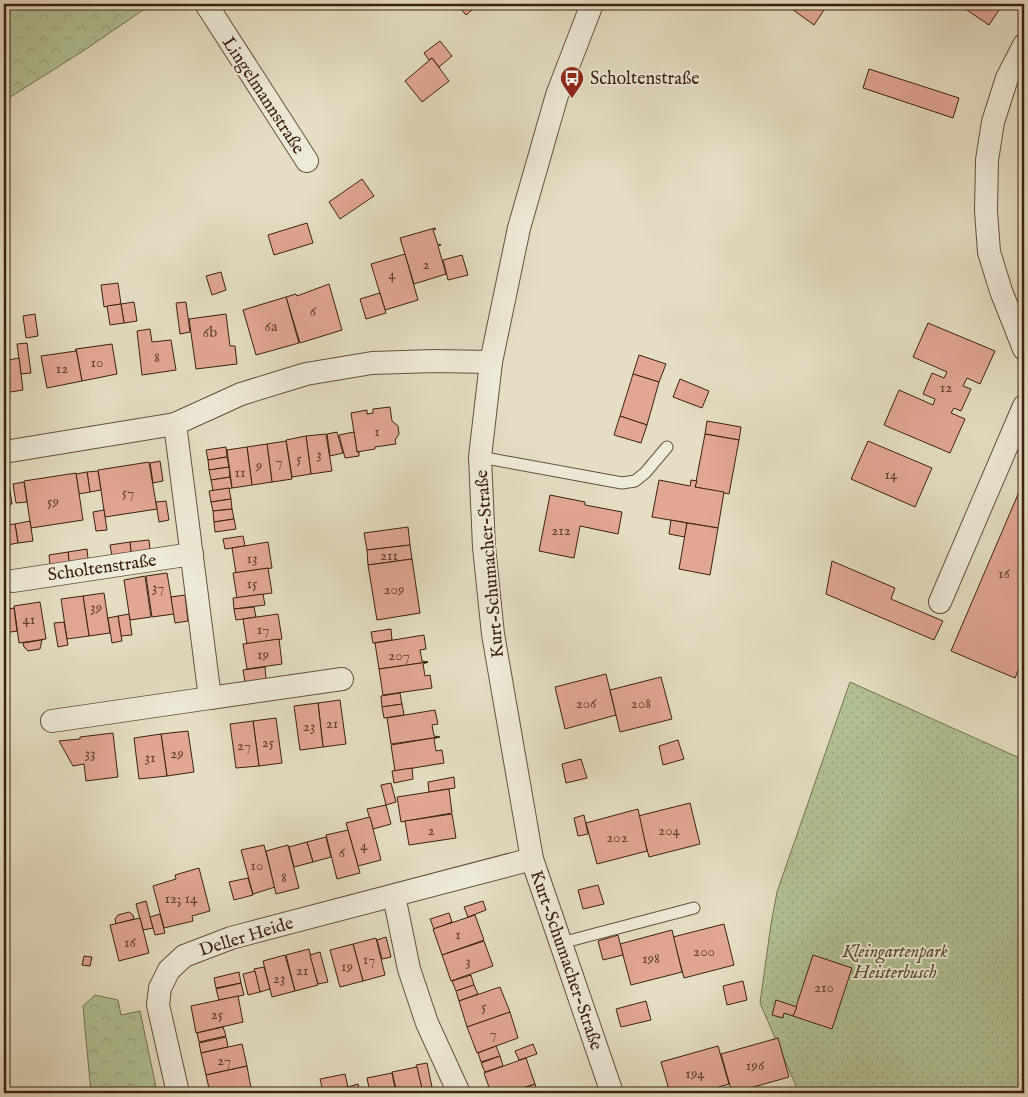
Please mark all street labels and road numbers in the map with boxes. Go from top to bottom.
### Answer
street label: Lingelmannstraße [216,33,309,159]
street label: Kurt-Schumacher-Straße [471,469,510,659]
street label: Scholtenstraße [46,549,158,587]
street label: Kurt-Schumacher-Straße [524,868,607,1053]
street label: Deller Heide [197,912,296,963]

